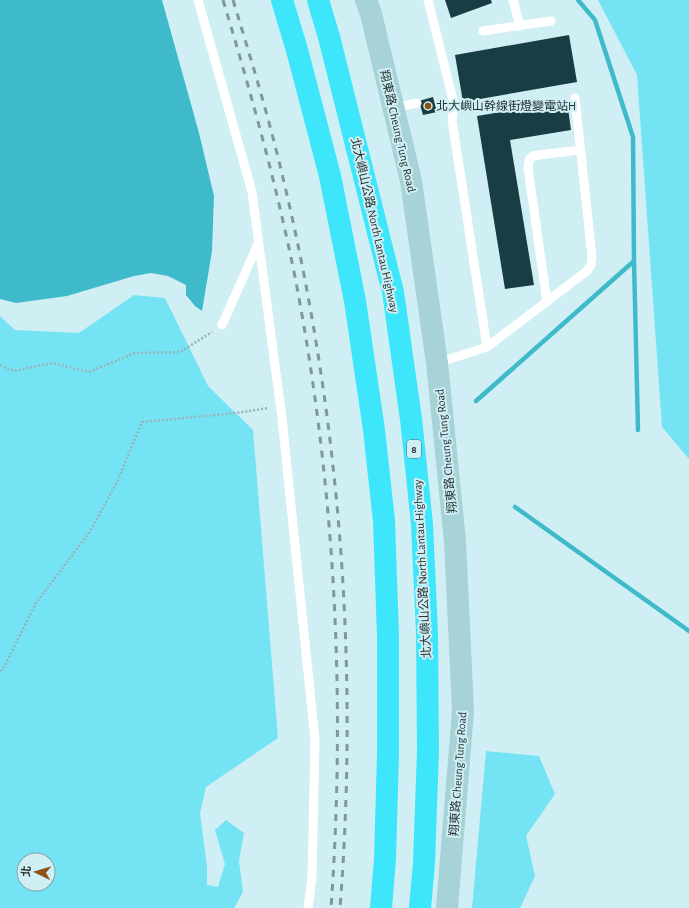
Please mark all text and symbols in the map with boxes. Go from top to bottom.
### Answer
street label: 翔東路 Cheung Tung Road [378,69,419,193]
place label: 北大嶼山幹線街燈變電站H [436,99,576,112]
marker: 北大嶼山幹線街燈變電站H [423,101,433,111]
street label: 北大嶼山公路 North Lantau Highway [348,136,402,314]
street label: 翔東路 Cheung Tung Road [433,388,458,514]
road number: 8 [407,440,421,458]
street label: 北大嶼山公路 North Lantau Highway [410,479,434,659]
street label: 翔東路 Cheung Tung Road [447,711,468,837]
north arrow [16,852,56,892]
text: 北 [21,865,32,877]

